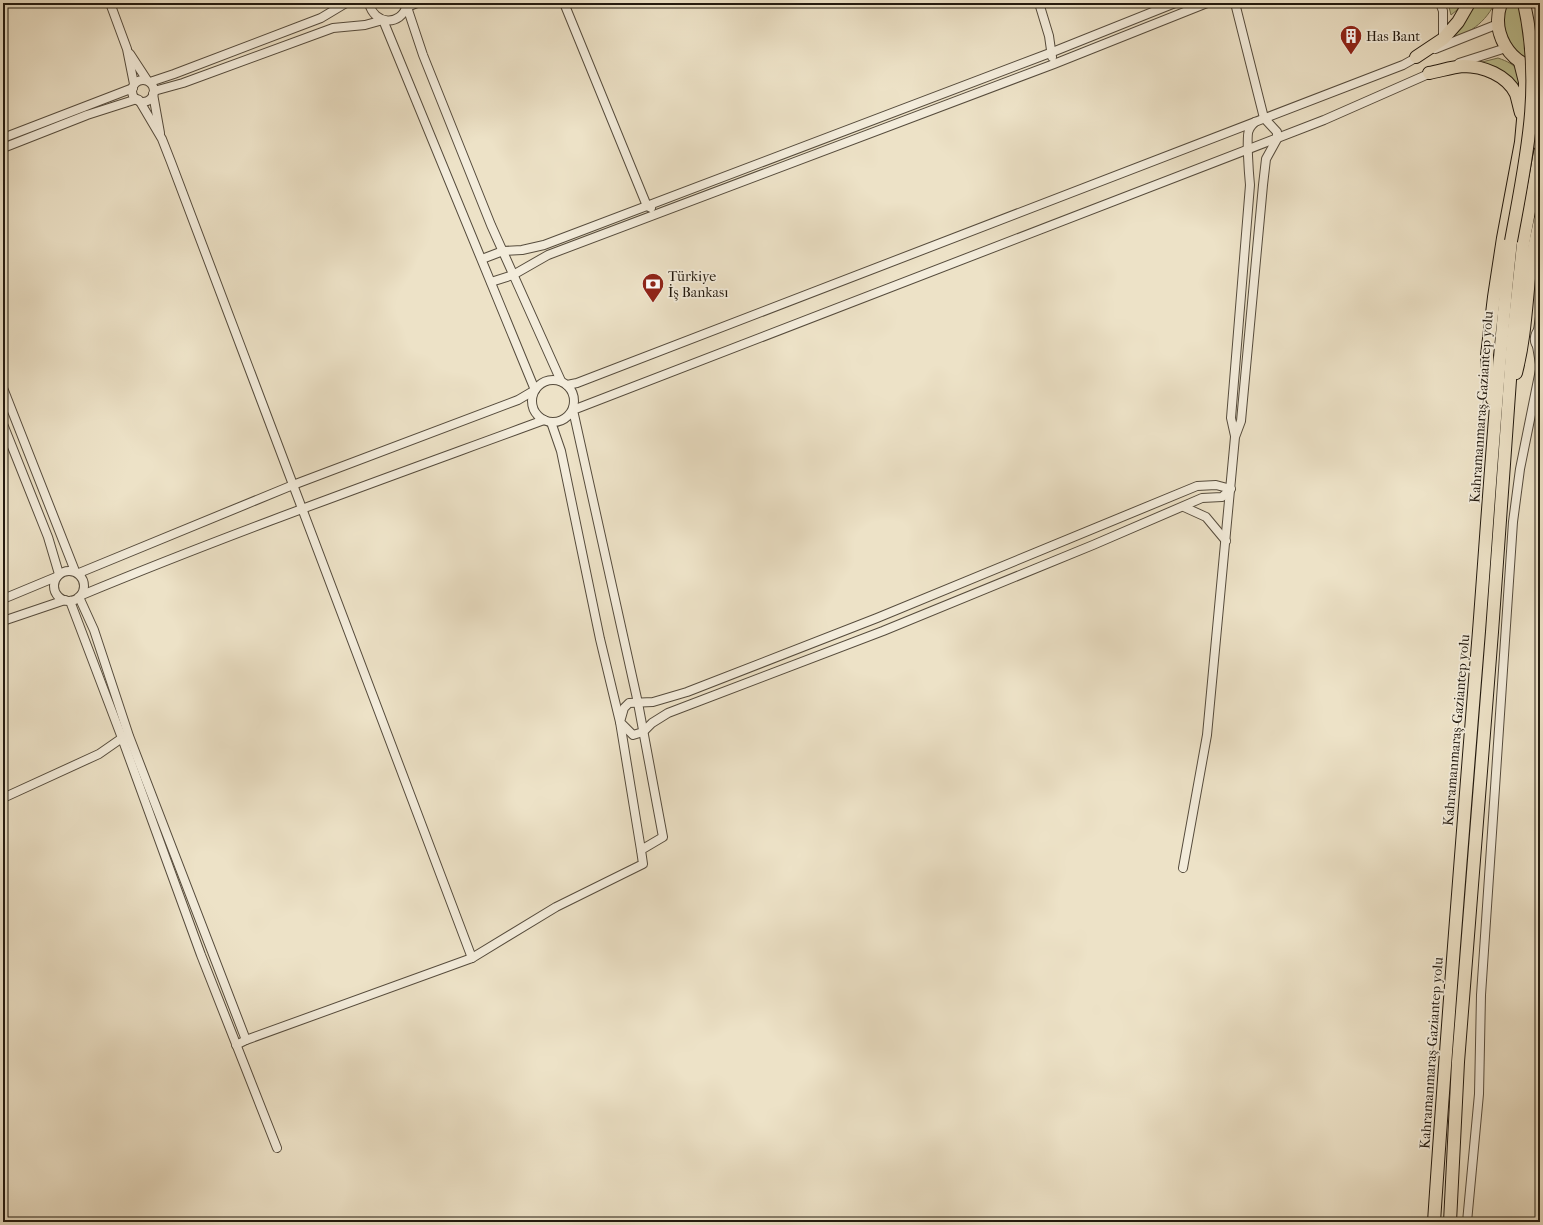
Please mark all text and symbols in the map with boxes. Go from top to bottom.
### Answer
building icon: Has Bant [1338,23,1364,56]
place label: Has Bant [1366,28,1420,45]
place label: Türkiye İş Bankası [668,268,728,301]
bank icon: Türkiye İş Bankası [640,271,666,304]
street label: Kahramanmaraş-Gaziantep yolu [1466,310,1497,504]
street label: Kahramanmaraş-Gaziantep yolu [1440,633,1473,827]
street label: Kahramanmaraş-Gaziantep yolu [1416,956,1447,1150]

